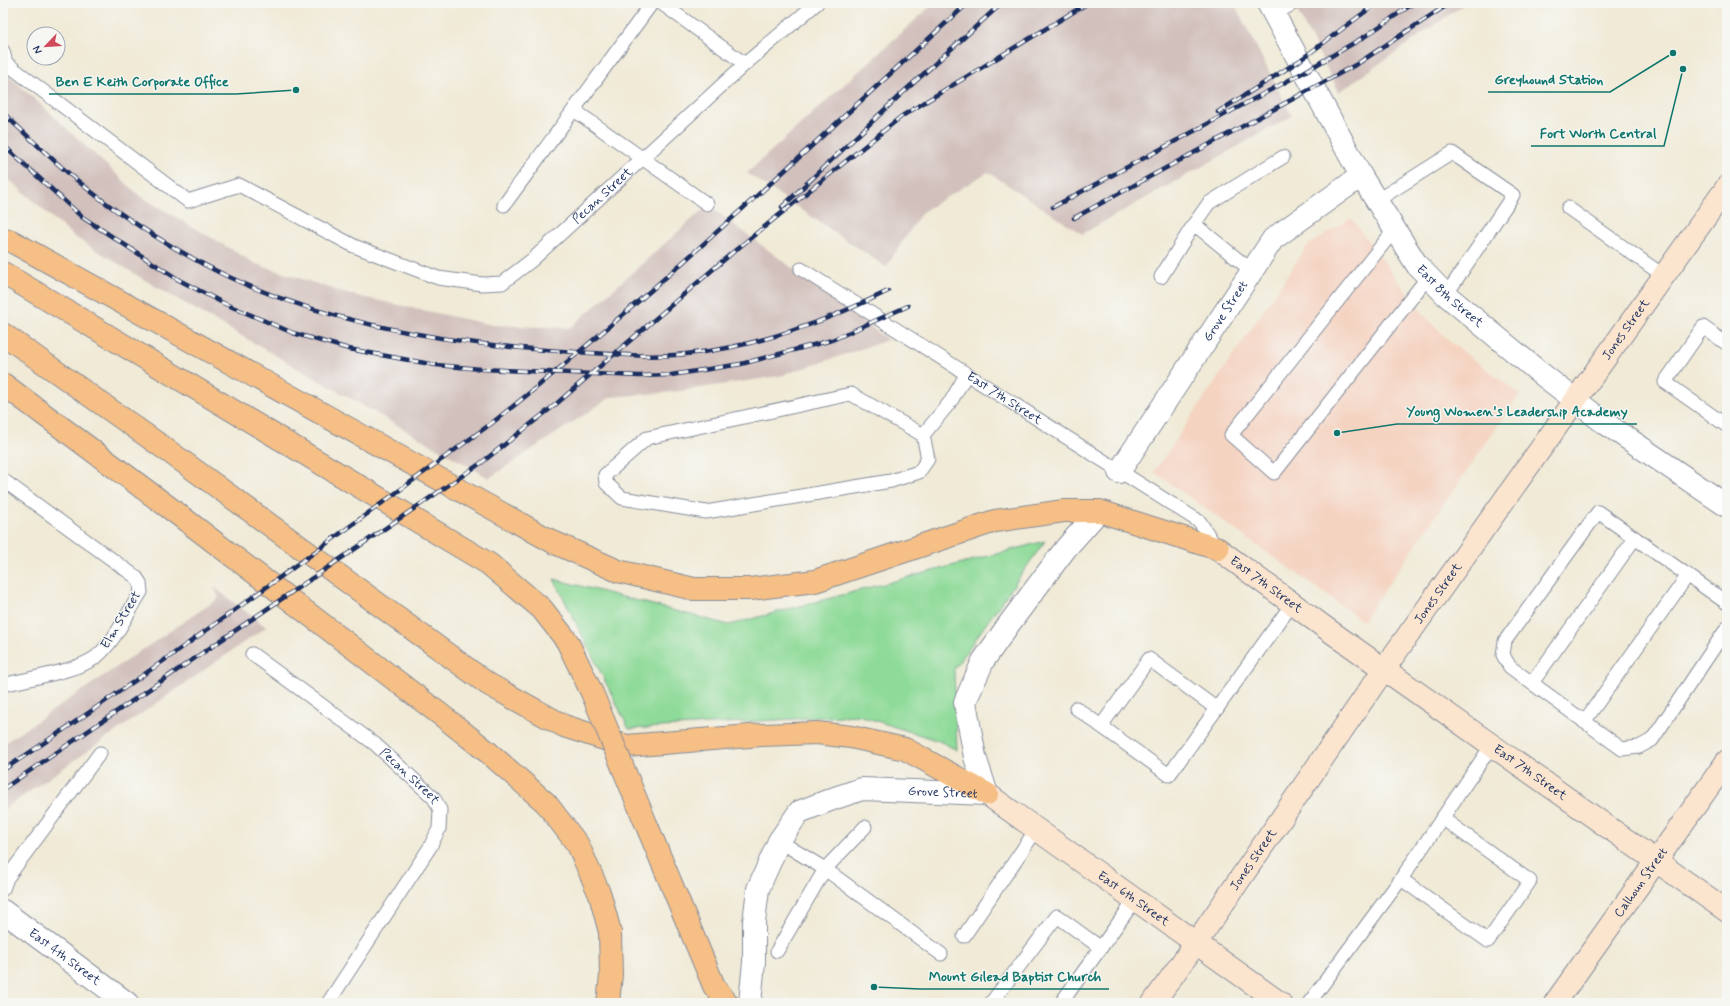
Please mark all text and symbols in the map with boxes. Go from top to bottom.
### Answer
north arrow [26,26,66,66]
text: N [30,44,46,56]
callout: Greyhound Station [1488,66,1610,92]
callout: Ben E Keith Corporate Office [49,68,236,94]
text: Greyhound Station [1495,71,1603,89]
text: Ben E Keith Corporate Office [55,73,229,91]
callout: Fort Worth Central [1531,120,1664,146]
text: Fort Worth Central [1540,125,1657,143]
street label: Pecan Street [568,163,636,227]
street label: East 8th Street [1413,261,1487,331]
street label: Grove Street [1199,277,1252,345]
street label: Jones Street [1598,295,1654,363]
street label: East 7th Street [964,368,1046,428]
callout: Young Women's Leadership Academy [1397,398,1637,424]
text: Young Women's Leadership Academy [1406,403,1628,423]
street label: East 7th Street [1227,552,1306,617]
street label: Jones Street [1410,559,1466,627]
street label: Elm Street [97,588,145,652]
street label: East 7th Street [1490,741,1571,804]
street label: Pecan Street [376,744,444,807]
street label: Grove Street [908,782,978,802]
street label: Jones Street [1226,825,1281,894]
street label: Calhoun Street [1610,844,1672,921]
street label: East 6th Street [1094,867,1173,930]
street label: East 4th Street [25,924,105,989]
callout: Mount Gilead Baptist Church [920,963,1109,989]
text: Mount Gilead Baptist Church [929,968,1102,986]

